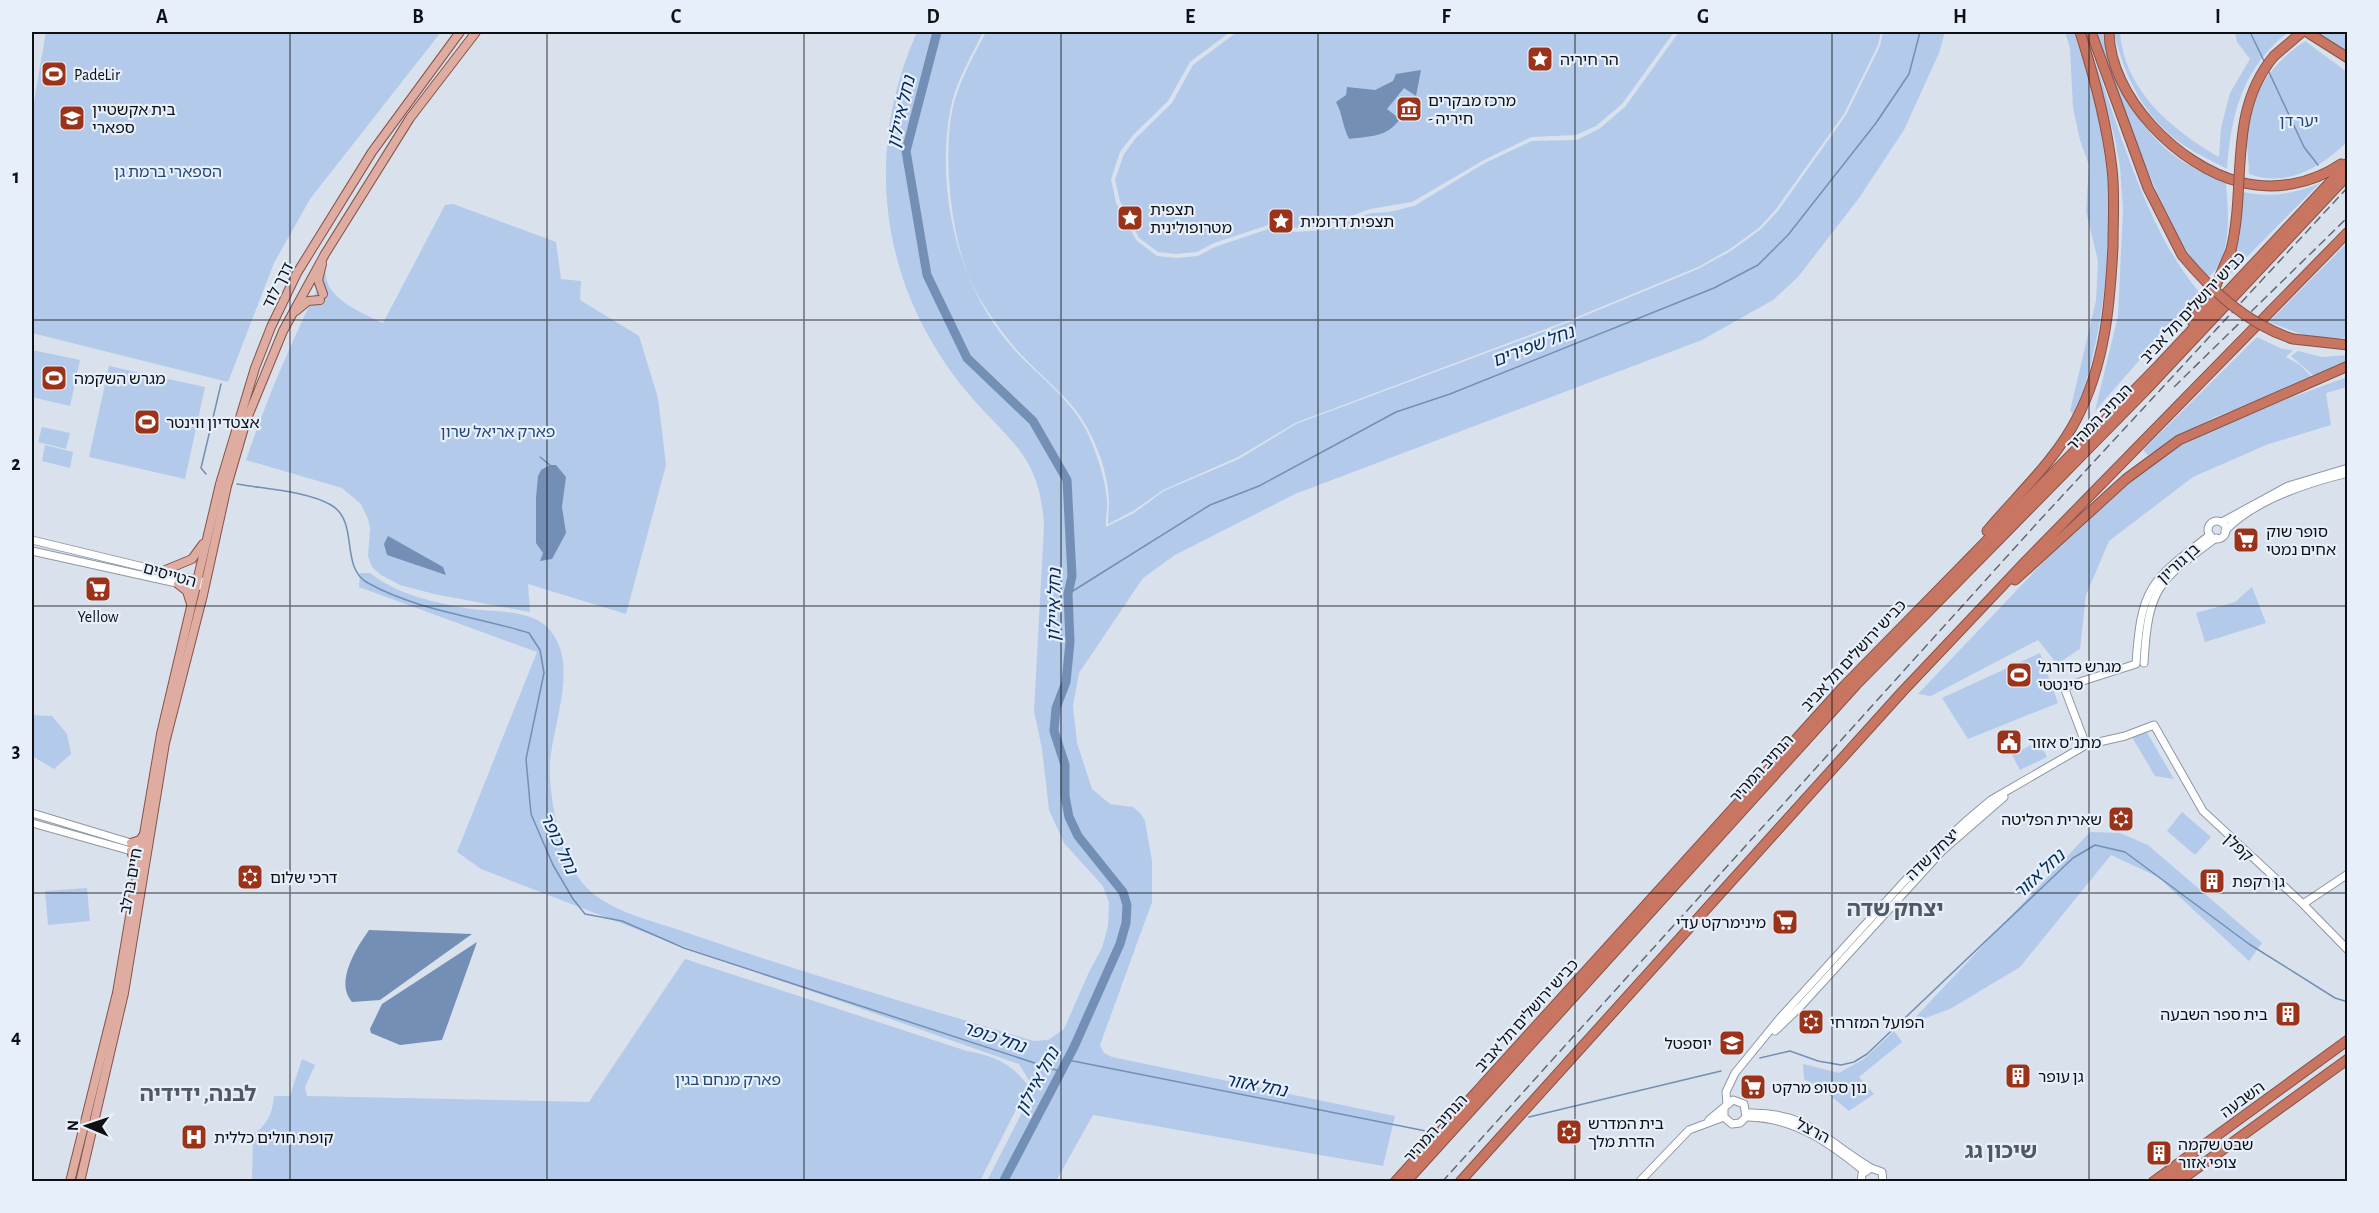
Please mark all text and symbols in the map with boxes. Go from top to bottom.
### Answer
text: A [156,7,168,27]
text: B [412,7,424,27]
text: C [671,7,682,27]
text: D [926,7,940,27]
text: E [1185,7,1195,27]
text: F [1441,7,1451,27]
text: G [1697,7,1709,27]
text: H [1953,7,1967,27]
text: I [2215,7,2221,27]
place icon: הר חיריה [1525,44,1555,74]
place label: הר חיריה [1560,52,1619,68]
sports icon: PadeLir [39,59,69,89]
place label: PadeLir [74,67,121,83]
water label: נחל איילון [885,73,919,150]
place label: מרכז מבקרים - חיריה [1428,93,1516,127]
museum icon: מרכז מבקרים - חיריה [1394,94,1424,124]
place label: בית אקשטיין ספארי [92,102,176,136]
school or university icon: בית אקשטיין ספארי [57,103,87,133]
park label: יער דן [2279,113,2319,129]
park label: הספארי ברמת גן [114,164,222,180]
text: 1 [12,167,20,187]
place label: תצפית מטרופולינית [1150,202,1232,236]
place icon: תצפית מטרופולינית [1115,203,1145,233]
place icon: תצפית דרומית [1266,206,1296,236]
place label: תצפית דרומית [1300,214,1394,230]
street label: כביש ירושלים תל אביב [2137,249,2248,366]
street label: דרך לוד [260,260,296,311]
water label: נחל שפירים [1490,323,1578,371]
sports icon: מגרש השקמה [39,363,69,393]
place label: מגרש השקמה [74,371,166,387]
street label: הנתיב המהיר [2064,381,2135,454]
sports icon: אצטדיון ווינטר [132,407,162,437]
place label: אצטדיון ווינטר [166,415,260,431]
park label: פארק אריאל שרון [441,424,555,440]
text: 2 [11,454,21,474]
place label: סופר שוק אחים נמטי [2266,524,2336,558]
supermarket icon: סופר שוק אחים נמטי [2231,525,2261,555]
street label: בן גוריון [2154,541,2203,587]
street label: הטייסים [141,560,198,590]
water label: נחל איילון [1045,567,1065,642]
supermarket icon: Yellow [83,574,113,604]
street label: כביש ירושלים תל אביב [1798,597,1909,714]
place label: Yellow [77,609,119,625]
place label: מגרש כדורגל סינטטי [2038,659,2121,693]
sports icon: מגרש כדורגל סינטטי [2004,660,2034,690]
public building icon: מתנ"ס אזור [1994,727,2024,757]
street label: הנתיב המהיר [1727,731,1796,806]
place label: מתנ"ס אזור [2028,735,2101,751]
text: 3 [12,741,20,761]
synagogue icon: שארית הפליטה [2106,804,2136,834]
water label: נחל כופר [536,810,581,878]
place label: שארית הפליטה [2001,812,2102,828]
street label: יצחק שדה [1903,826,1962,884]
street label: קפלן [2221,831,2256,865]
water label: נחל אזור [2011,846,2070,903]
street label: חיים ברלב [117,847,145,916]
synagogue icon: דרכי שלום [235,862,265,892]
building icon: גן רקפת [2197,866,2227,896]
place label: דרכי שלום [270,870,338,886]
place label: גן רקפת [2232,874,2285,890]
district label: יצחק שדה [1846,898,1944,920]
supermarket icon: מינימרקט עדי [1770,907,1800,937]
place label: מינימרקט עדי [1676,915,1766,931]
street label: כביש ירושלים תל אביב [1472,956,1581,1075]
building icon: בית ספר השבעה [2273,999,2303,1029]
synagogue icon: הפועל המזרחי [1796,1007,1826,1037]
place label: בית ספר השבעה [2160,1007,2268,1023]
place label: הפועל המזרחי [1830,1015,1925,1031]
water label: נחל כופר [960,1019,1029,1057]
text: 4 [11,1027,21,1047]
school or university icon: יוספטל [1717,1028,1747,1058]
place label: יוספטל [1664,1036,1712,1052]
water label: נחל איילון [1013,1044,1064,1118]
building icon: גן עופר [2003,1061,2033,1091]
place label: גן עופר [2038,1069,2084,1085]
water label: נחל אזור [1223,1071,1289,1101]
park label: פארק מנחם בגין [675,1072,781,1088]
supermarket icon: נון סטופ מרקט [1738,1072,1768,1102]
street label: השבעה [2218,1079,2268,1121]
place label: נון סטופ מרקט [1772,1080,1867,1096]
district label: לבנה, ידידיה [139,1083,257,1105]
street label: הנתיב המהיר [1401,1091,1470,1166]
north arrow [57,1096,117,1156]
place label: בית המדרש הדרת מלך [1588,1116,1664,1150]
street label: הרצל [1793,1116,1832,1146]
synagogue icon: בית המדרש הדרת מלך [1554,1117,1584,1147]
text: N [65,1120,81,1131]
hospital icon: קופת חולים כללית [179,1122,209,1152]
place label: קופת חולים כללית [214,1130,334,1146]
place label: שבט שקמה צופי אזור [2178,1137,2254,1171]
building icon: שבט שקמה צופי אזור [2144,1138,2174,1168]
district label: שיכון גג [1965,1140,2037,1162]

